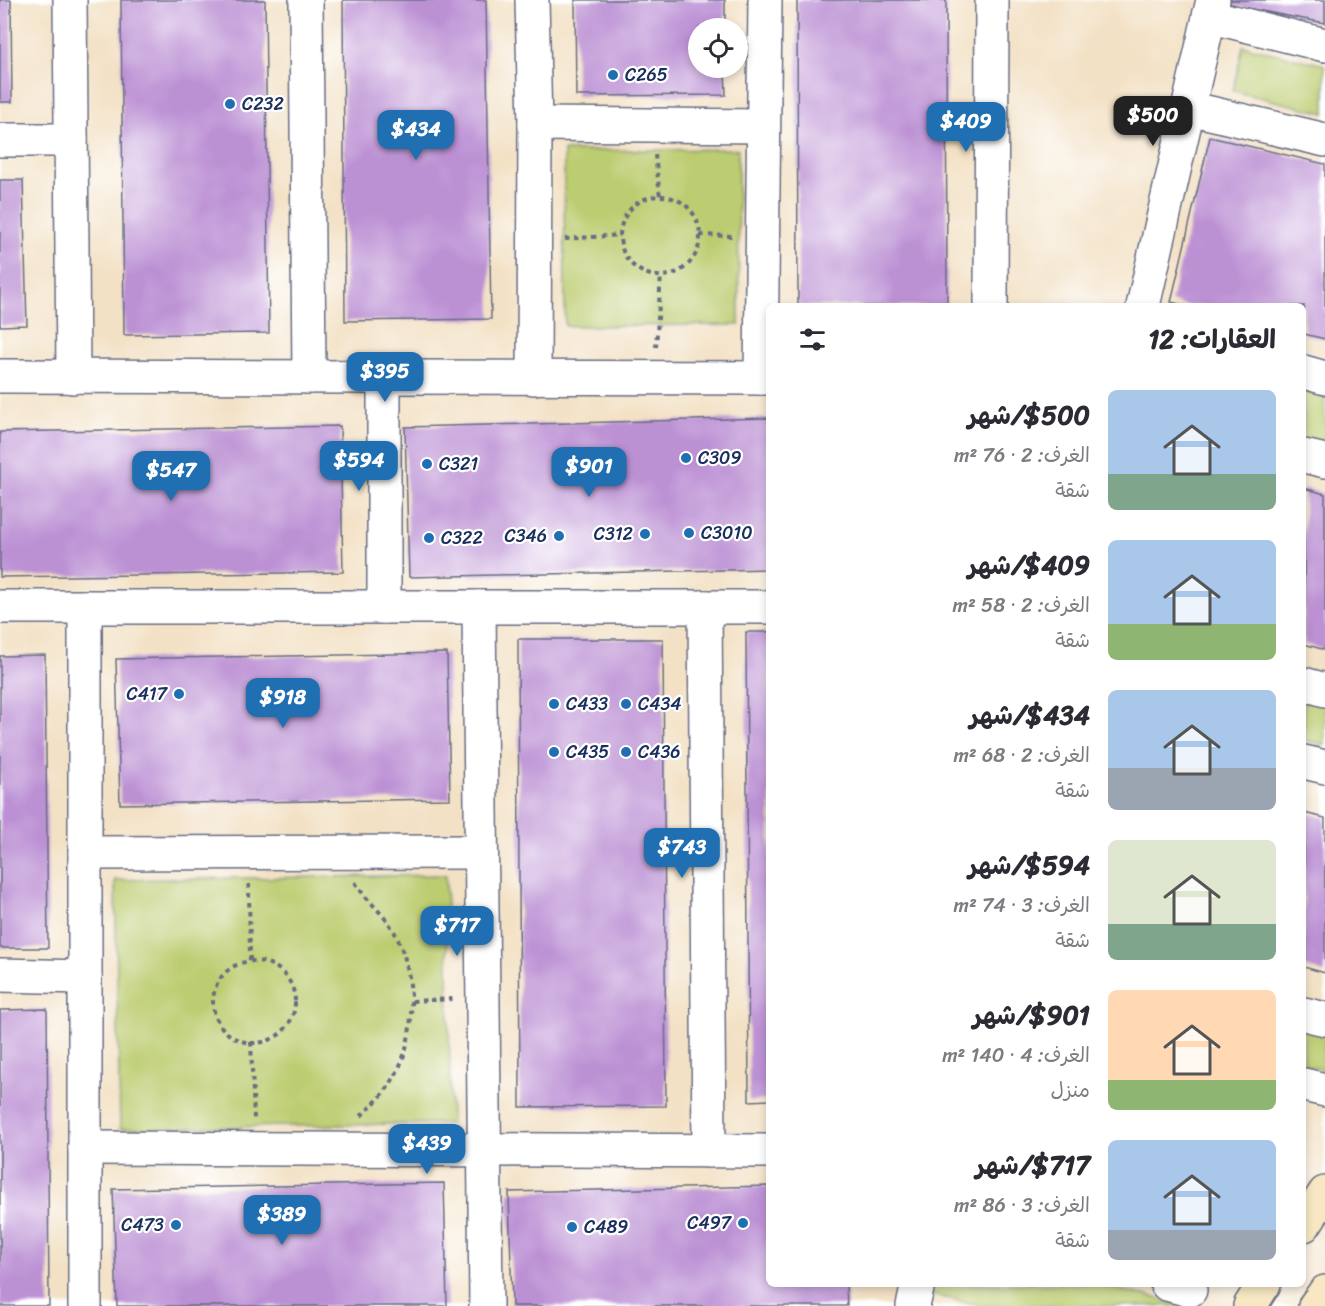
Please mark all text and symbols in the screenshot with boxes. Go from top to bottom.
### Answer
map controls [688,18,748,78]
button: locate [688,18,748,78]
place label: C265 [625,59,668,91]
marker: C265 [606,68,620,82]
place label: C232 [242,88,284,120]
pin: $500 [1117,96,1189,147]
marker: C232 [223,97,237,111]
text: $500 [1128,98,1178,133]
pin: $409 [930,102,1002,153]
text: $409 [941,104,991,139]
pin: $434 [380,110,452,161]
text: $434 [391,112,441,147]
text: العقارات: 12 [1148,316,1276,362]
icon: filters [796,323,829,356]
pin: $395 [349,352,421,403]
text: $395 [361,354,409,389]
text: $500/شهر [968,392,1090,438]
icon: home [1156,414,1228,486]
text: الغرف: 2 · 76 m² [954,438,1090,473]
pin: $594 [323,441,395,492]
place label: C309 [698,442,742,474]
text: $594 [334,443,384,478]
pin: $901 [553,447,625,498]
place label: C321 [439,448,478,480]
text: $901 [566,449,612,484]
pin: $547 [135,451,207,502]
marker: C309 [679,451,693,465]
text: $547 [146,453,196,488]
marker: C321 [420,457,434,471]
text: شقة [1055,473,1090,508]
place label: C3010 [701,517,753,549]
place label: C312 [594,518,633,550]
place label: C346 [504,520,547,552]
place label: C322 [441,522,483,554]
marker: C3010 [682,526,696,540]
marker: C312 [638,527,652,541]
marker: C346 [552,529,566,543]
marker: C322 [422,531,436,545]
text: $409/شهر [968,542,1090,588]
icon: home [1156,564,1228,636]
text: الغرف: 2 · 58 m² [953,588,1090,623]
text: شقة [1055,623,1090,658]
place label: C417 [127,678,169,710]
pin: $918 [247,678,319,729]
text: $918 [260,680,306,715]
marker: C417 [172,687,186,701]
place label: C433 [566,688,608,720]
place label: C434 [638,688,682,720]
text: $434/شهر [970,692,1090,738]
marker: C433 [547,697,561,711]
marker: C434 [619,697,633,711]
icon: home [1156,714,1228,786]
place label: C435 [566,736,609,768]
place label: C436 [638,736,681,768]
text: الغرف: 2 · 68 m² [953,738,1090,773]
marker: C435 [547,745,561,759]
marker: C436 [619,745,633,759]
text: شقة [1055,773,1090,808]
pin: $743 [646,828,718,879]
text: $743 [658,830,706,865]
text: $594/شهر [968,842,1090,888]
icon: home [1156,864,1228,936]
text: الغرف: 3 · 74 m² [954,888,1090,923]
pin: $717 [421,906,493,957]
text: $717 [435,908,479,943]
text: شقة [1055,923,1090,958]
text: $901/شهر [973,992,1090,1038]
icon: home [1156,1014,1228,1086]
text: الغرف: 4 · 140 m² [942,1038,1090,1073]
text: منزل [1051,1073,1090,1108]
pin: $439 [391,1124,463,1175]
text: $439 [402,1126,452,1161]
text: $717/شهر [976,1142,1090,1188]
icon: home [1156,1164,1228,1236]
text: الغرف: 3 · 86 m² [954,1188,1090,1223]
pin: $389 [246,1195,318,1246]
text: $389 [258,1197,306,1232]
place label: C497 [687,1207,733,1239]
place label: C473 [121,1209,164,1241]
place label: C489 [584,1211,628,1243]
marker: C497 [736,1216,750,1230]
marker: C473 [169,1218,183,1232]
marker: C489 [565,1220,579,1234]
text: شقة [1055,1223,1090,1258]

